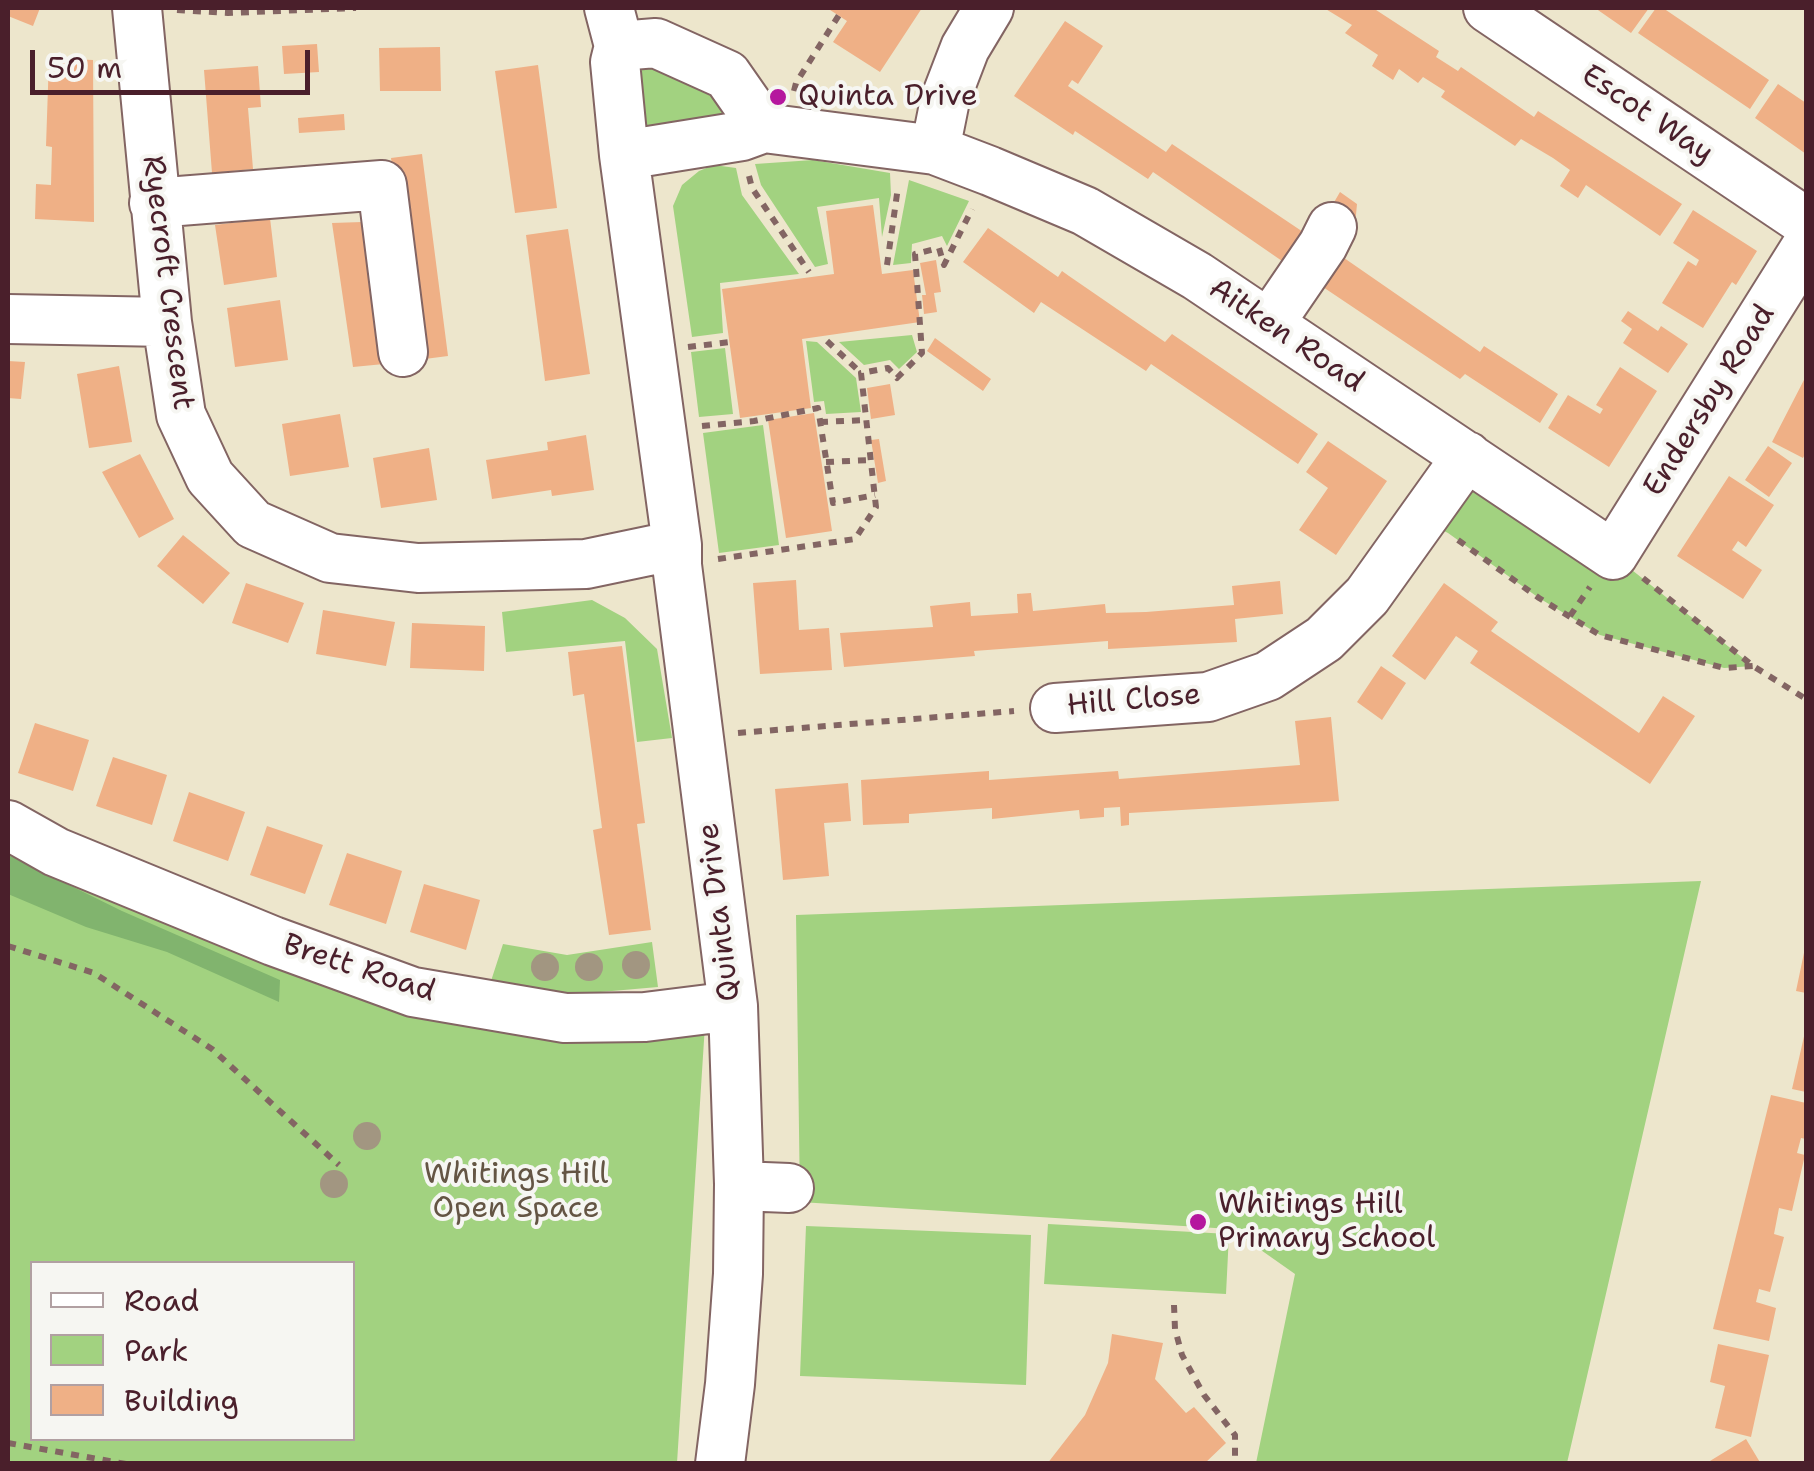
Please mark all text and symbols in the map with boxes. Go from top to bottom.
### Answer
scale bar [35,30,315,92]
text: 50 m [47,47,122,88]
street label: Escot Way [1574,58,1720,172]
place label: Quinta Drive [798,79,978,115]
marker: Quinta Drive [767,86,789,108]
street label: Ryecroft Crescent [134,154,200,412]
street label: Aitken Road [1202,271,1370,401]
street label: Endersby Road [1637,299,1783,503]
street label: Hill Close [1066,677,1202,725]
street label: Quinta Drive [691,821,749,1003]
street label: Brett Road [278,927,440,1011]
park label: Whitings Hill Open Space [424,1157,608,1228]
place label: Whitings Hill Primary School [1218,1187,1435,1258]
marker: Whitings Hill Primary School [1187,1211,1209,1233]
legend [30,1261,355,1441]
text: Road [124,1280,199,1321]
text: Park [124,1330,188,1371]
text: Building [124,1380,239,1421]

